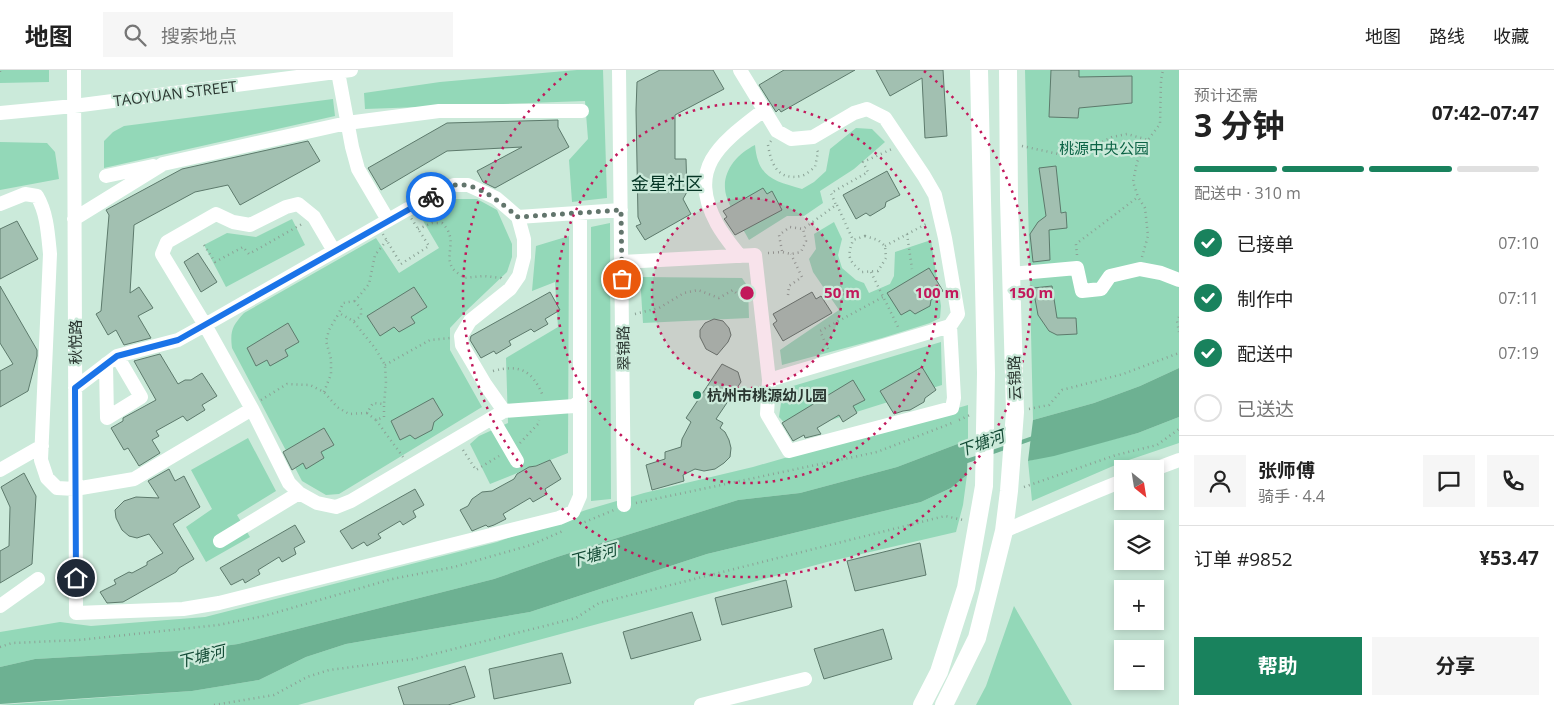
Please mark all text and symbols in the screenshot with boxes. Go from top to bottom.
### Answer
search box [103,12,453,57]
text: 地图 [25,19,73,52]
icon: search [121,21,149,49]
text: 搜索地点 [161,23,237,49]
text: 地图 [1365,24,1401,48]
text: 路线 [1429,24,1465,48]
text: 收藏 [1493,24,1529,48]
street label: TAOYUAN STREET [112,75,239,110]
text: 预计还需 [1194,84,1258,106]
text: 07:42–07:47 [1432,100,1539,126]
text: 3 分钟 [1194,103,1285,146]
park label: 桃源中央公园 [1059,138,1149,158]
district label: 金星社区 [631,171,703,195]
courier [406,172,456,222]
text: 配送中 · 310 m [1194,182,1301,204]
icon: bike [417,183,445,211]
icon: check [1194,229,1222,257]
text: 已接单 [1237,231,1294,257]
text: 07:10 [1498,232,1539,254]
pin [601,258,643,300]
icon: bag [608,265,636,293]
text: 50 m [824,282,860,302]
text: 100 m [915,282,959,302]
text: 150 m [1009,282,1053,302]
centre of rings [738,284,756,302]
icon: check [1194,284,1222,312]
text: 制作中 [1237,286,1294,312]
text: 07:11 [1498,287,1539,309]
street label: 秋悦路 [65,319,85,365]
street label: 翠锦路 [613,325,633,371]
icon: check [1194,339,1222,367]
text: 配送中 [1237,341,1294,367]
text: 07:19 [1498,342,1539,364]
street label: 云锦路 [1003,355,1025,401]
place label: 杭州市桃源幼儿园 [707,385,827,405]
marker: 杭州市桃源幼儿园 [691,389,703,401]
text: 已送达 [1237,396,1294,422]
water label: 下塘河 [955,423,1010,462]
button: person [1194,455,1246,507]
button: chat [1423,455,1475,507]
button: phone [1487,455,1539,507]
text: 张师傅 [1258,457,1315,483]
north arrow [1114,460,1164,510]
map controls [1114,460,1164,690]
text: 骑手 · 4.4 [1258,485,1325,507]
button: layers [1114,520,1164,570]
water label: 下塘河 [567,537,622,572]
text: ¥53.47 [1479,545,1539,571]
text: 订单 #9852 [1194,546,1293,572]
pin [55,557,97,599]
icon: home [62,564,90,592]
button: + [1114,580,1164,630]
button: 帮助 [1194,637,1362,695]
button: 分享 [1372,637,1539,695]
water label: 下塘河 [175,639,230,672]
button: − [1114,640,1164,690]

